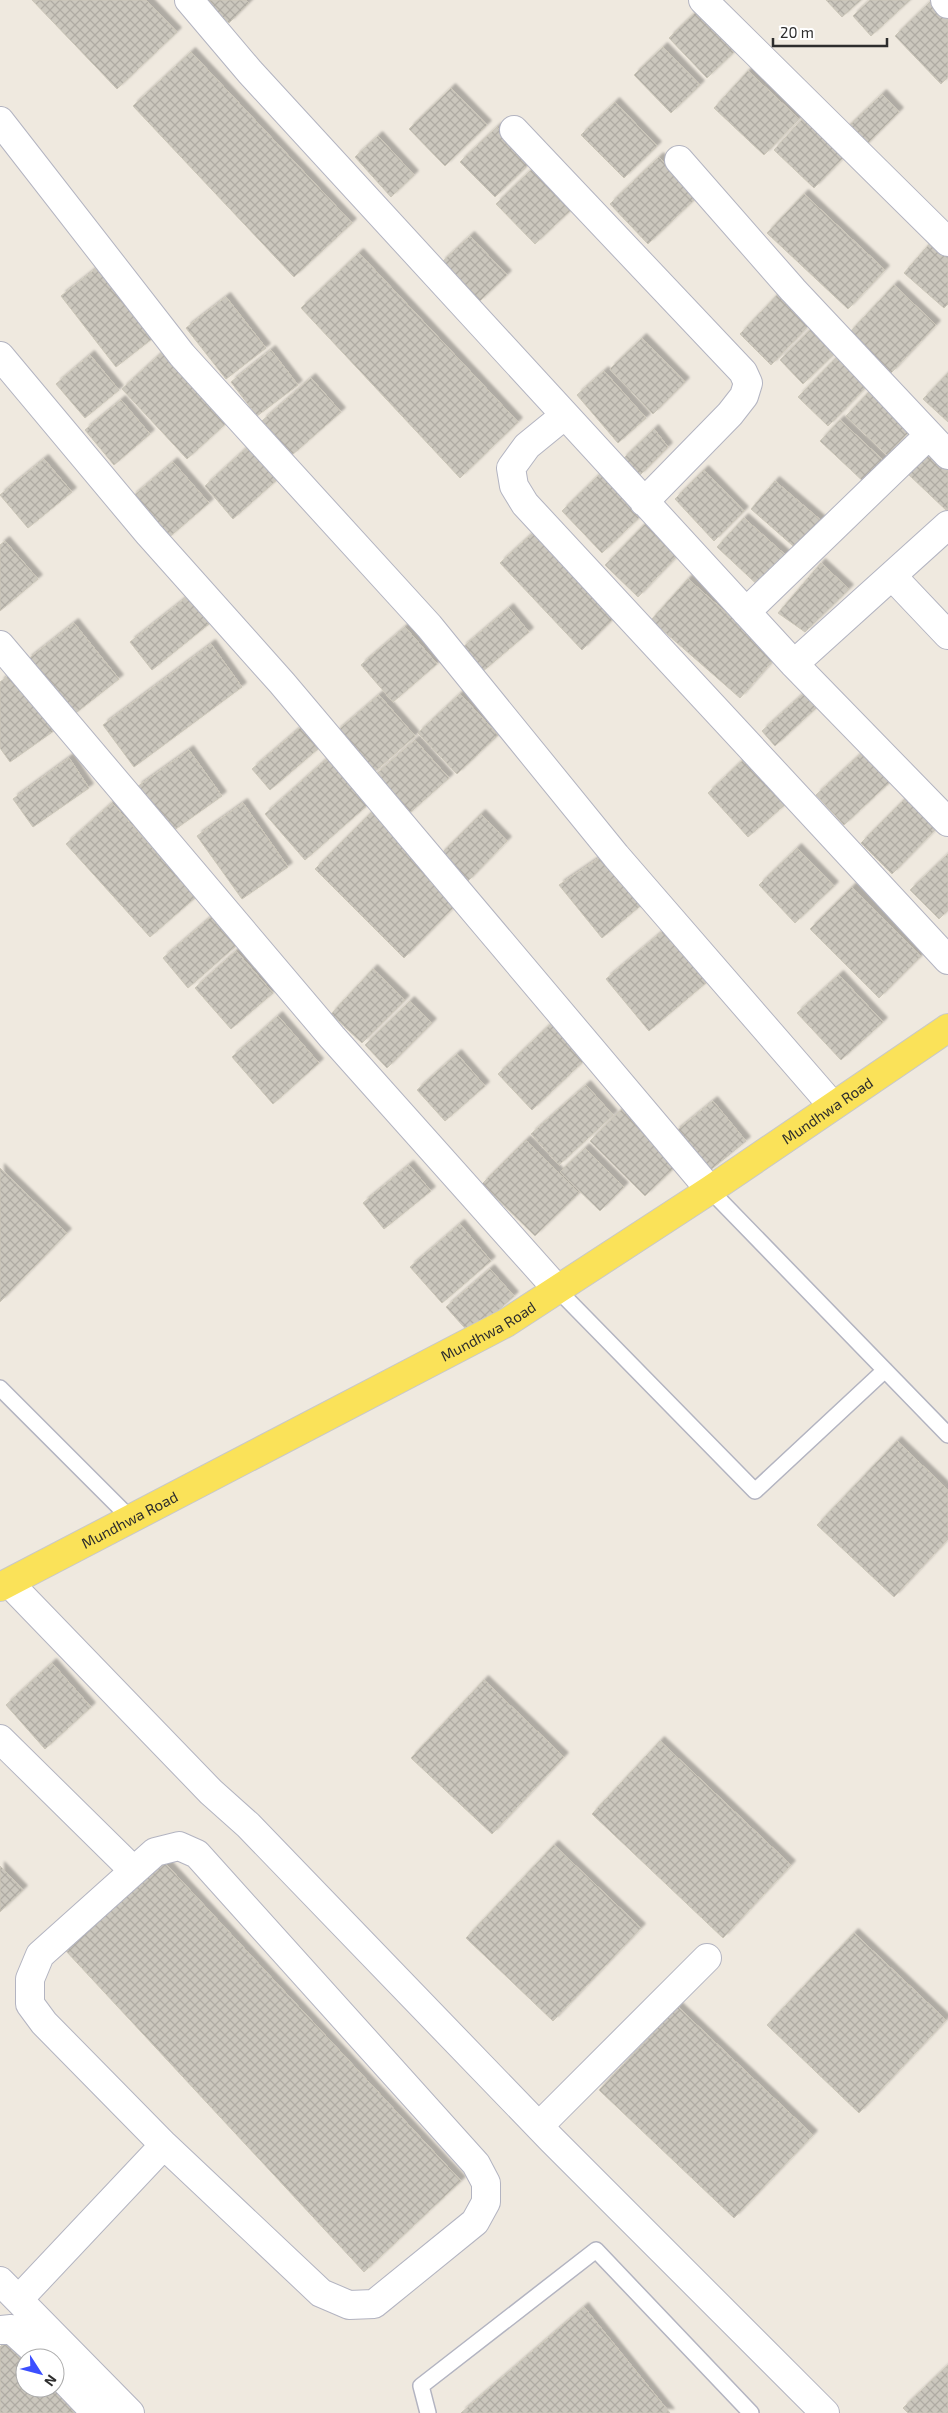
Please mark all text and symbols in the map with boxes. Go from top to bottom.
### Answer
scale bar [773,15,887,47]
text: 20 m [780,23,814,41]
street label: Mundhwa Road [778,1073,876,1148]
street label: Mundhwa Road [437,1297,539,1365]
street label: Mundhwa Road [78,1487,181,1552]
north arrow [15,2348,65,2398]
text: N [41,2372,61,2390]

